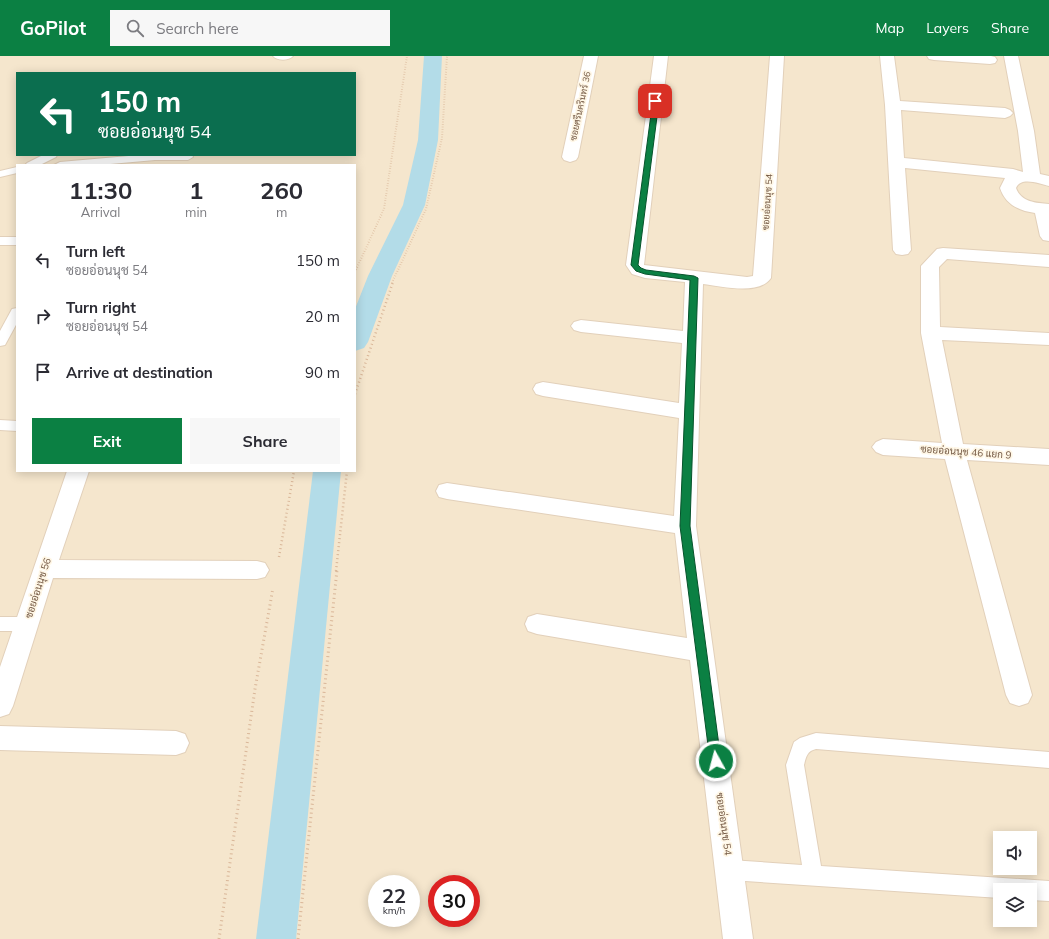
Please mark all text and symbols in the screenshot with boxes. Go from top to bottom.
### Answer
search box [110,10,390,46]
text: GoPilot [20,16,86,40]
icon: search [124,17,146,39]
text: Search here [156,19,239,38]
text: Map [875,19,904,37]
text: Layers [926,19,969,37]
text: Share [991,19,1029,37]
street label: ซอยศรีนครินทร์ 36 [567,70,593,142]
text: 150 m [98,84,181,119]
pin [638,84,672,118]
icon: left [32,88,84,140]
icon: arrive [644,90,666,112]
text: ซอยอ่อนนุช 54 [98,120,211,143]
street label: ซอยอ่อนนุช 54 [760,173,775,231]
text: 11:30 [69,175,132,205]
text: 1 [189,175,203,205]
text: 260 [260,175,303,205]
text: Arrival [81,204,120,220]
text: min [185,204,207,220]
text: m [276,204,287,220]
text: Turn left [66,242,125,261]
icon: left [32,249,54,271]
text: 150 m [296,251,340,270]
text: ซอยอ่อนนุช 54 [66,262,148,278]
text: Turn right [66,298,136,317]
icon: right [32,305,54,327]
text: 20 m [305,307,340,326]
text: ซอยอ่อนนุช 54 [66,318,148,334]
icon: arrive [32,361,54,383]
text: Arrive at destination [66,363,213,382]
text: 90 m [305,363,340,382]
button: Exit [32,418,182,464]
button: Share [190,418,340,464]
street label: ซอยอ่อนนุช 46 แยก 9 [920,442,1012,463]
street label: ซอยอ่อนนุช 56 [22,556,55,620]
position arrow [695,740,737,782]
street label: ซอยอ่อนนุช 54 [712,792,735,856]
map controls [993,831,1037,927]
button: sound [993,831,1037,875]
speed limit sign: 30 [428,875,480,927]
text: 22 [382,883,406,908]
button: layers [993,883,1037,927]
text: km/h [383,904,405,917]

